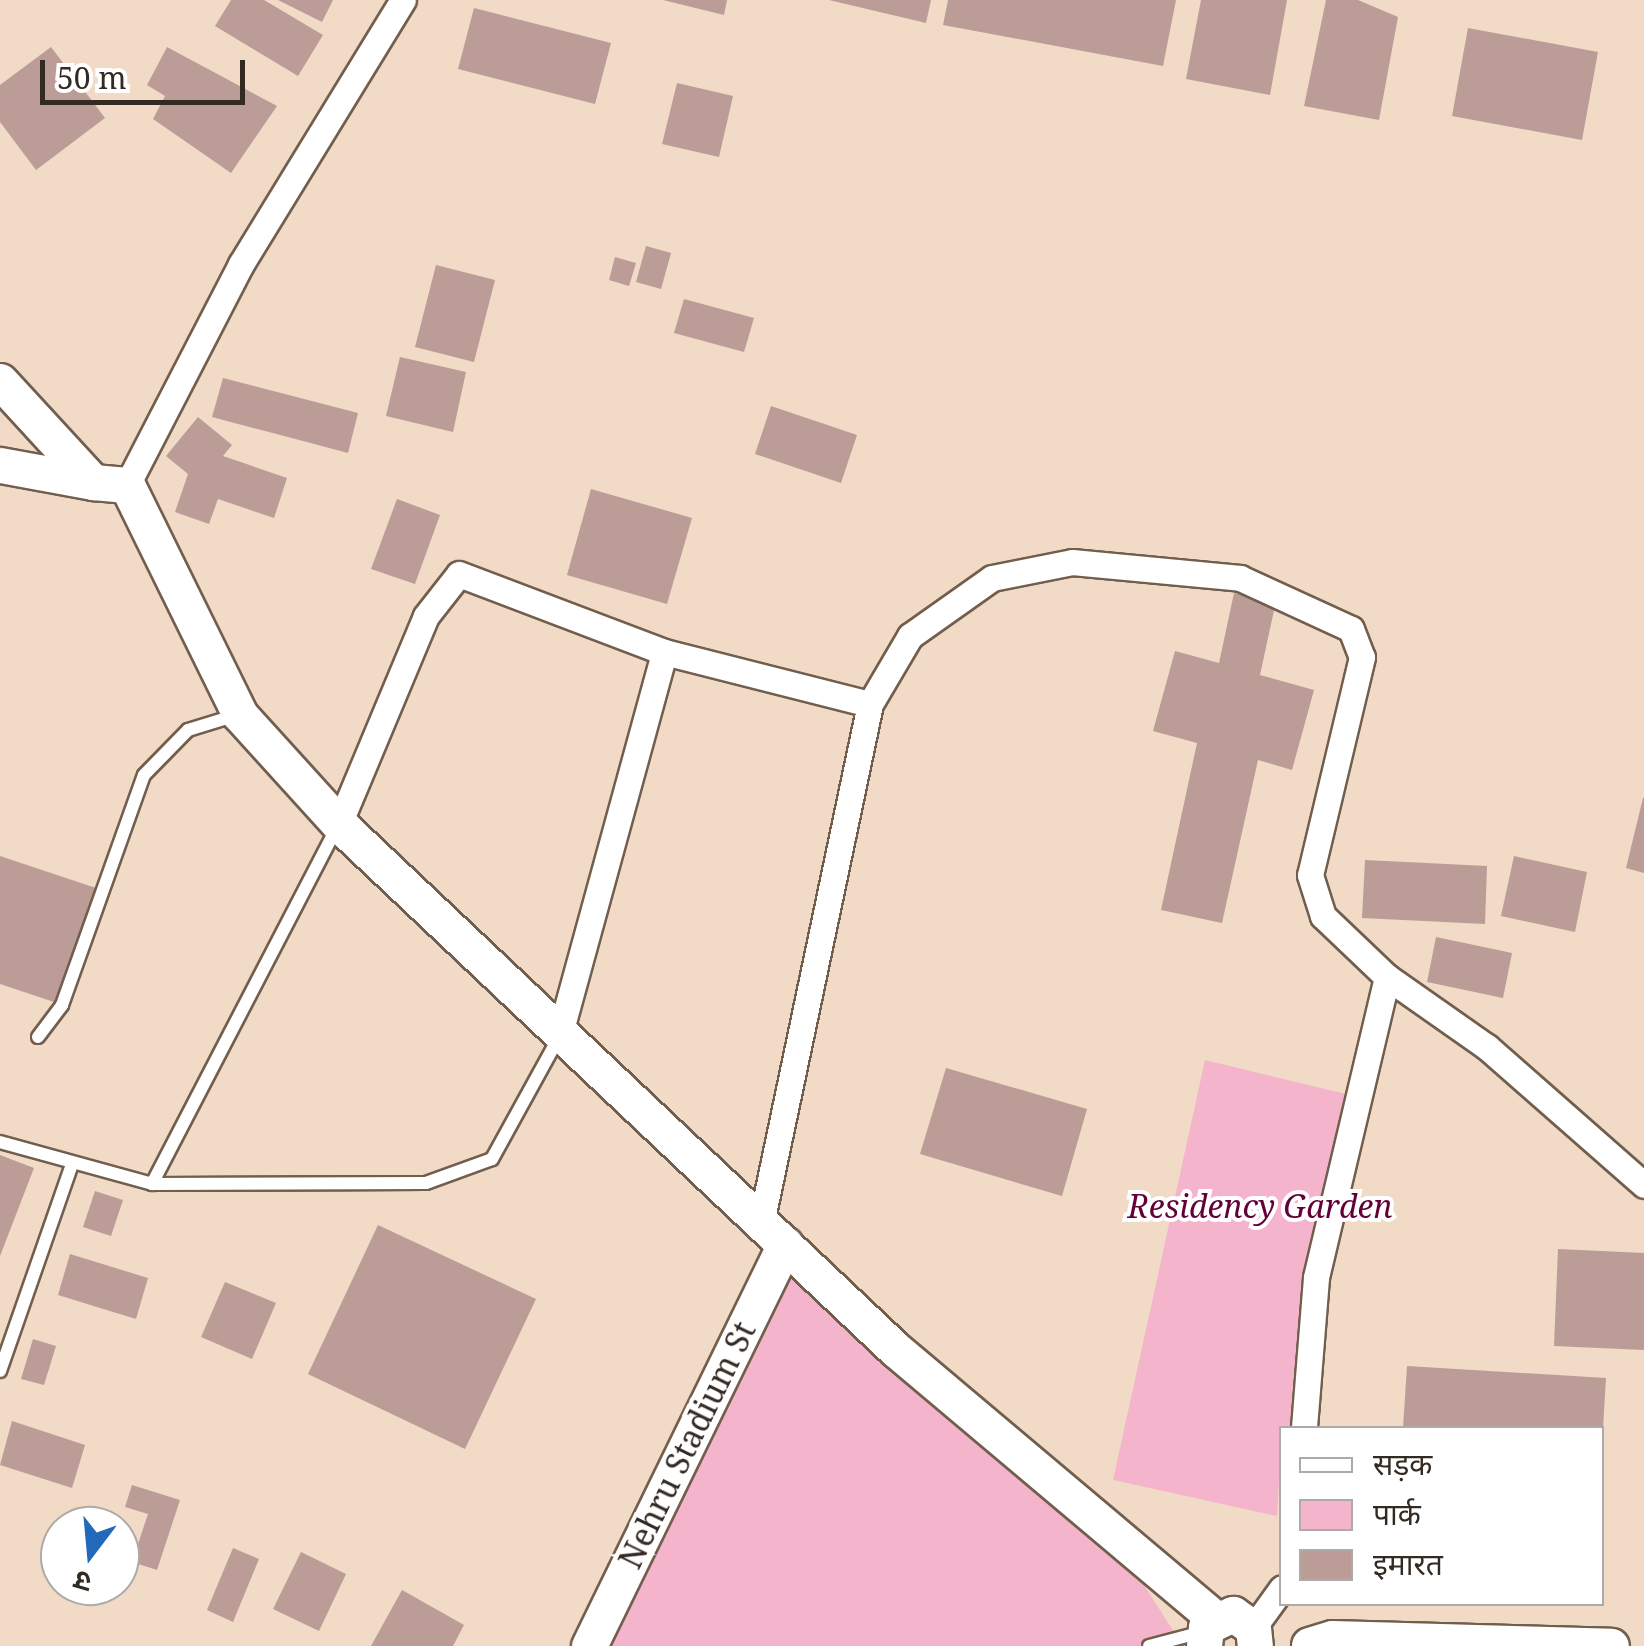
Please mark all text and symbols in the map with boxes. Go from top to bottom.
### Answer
scale bar [45,40,250,102]
text: 50 m [57,57,127,98]
park label: Residency Garden [1127,1187,1393,1225]
street label: Nehru Stadium St [611,1315,763,1575]
legend [1279,1426,1604,1606]
text: सड़क [1373,1443,1432,1484]
text: पार्क [1373,1493,1421,1534]
north arrow [40,1506,140,1606]
text: इमारत [1373,1543,1443,1584]
text: उ [69,1562,95,1603]

